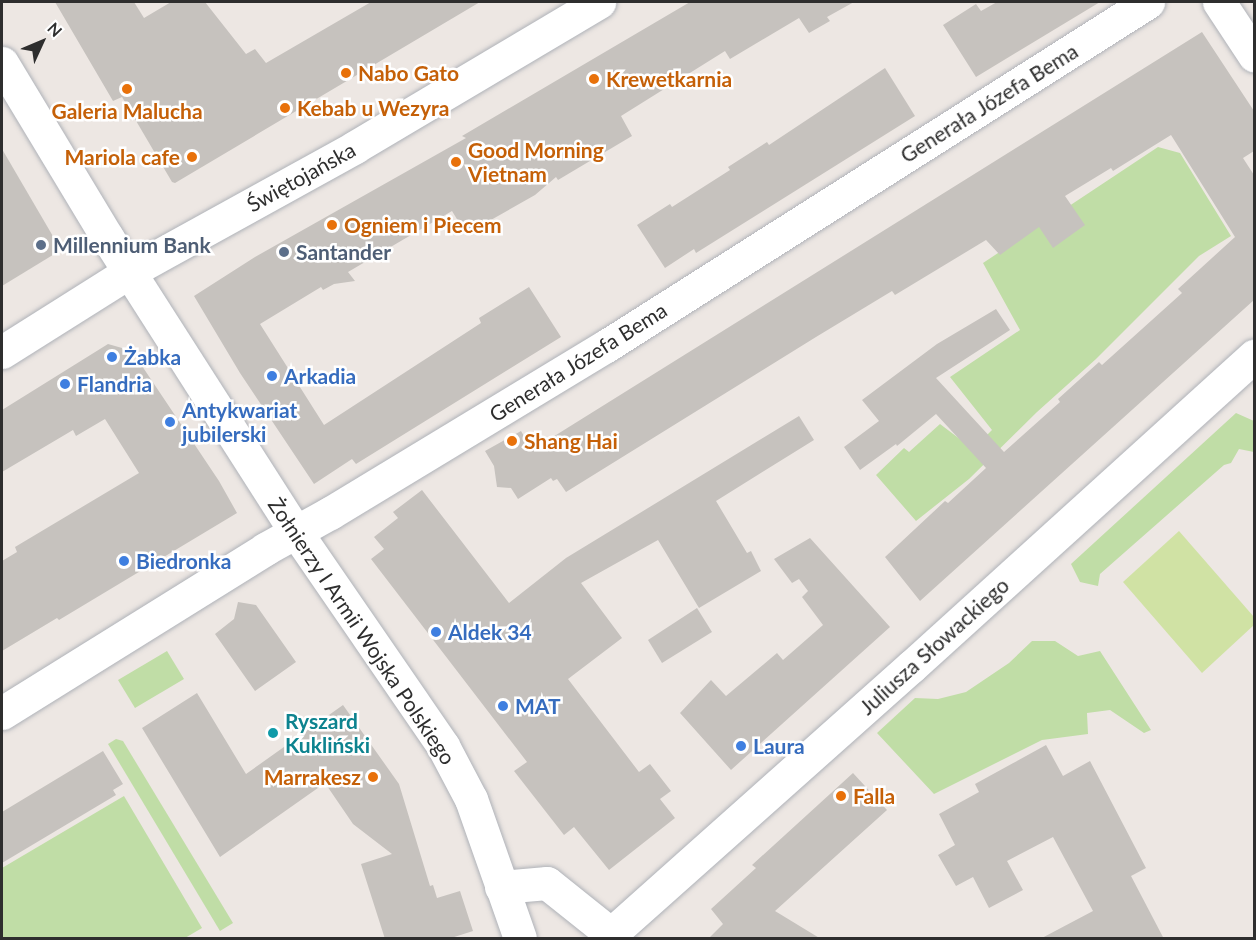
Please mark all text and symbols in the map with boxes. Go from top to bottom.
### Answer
north arrow [12,12,72,72]
text: N [44,18,66,40]
street label: Generała Józefa Bema [895,38,1083,168]
place label: Nabo Gato [358,60,459,86]
marker: Nabo Gato [339,66,353,80]
place label: Krewetkarnia [606,66,732,92]
marker: Krewetkarnia [587,72,601,86]
marker: Galeria Malucha [120,82,134,96]
place label: Kebab u Wezyra [297,95,449,121]
place label: Galeria Malucha [51,98,203,124]
marker: Kebab u Wezyra [278,101,292,115]
street label: Świętojańska [242,137,360,217]
place label: Good Morning Vietnam [468,137,604,187]
place label: Mariola cafe [65,144,180,170]
marker: Mariola cafe [185,150,199,164]
marker: Good Morning Vietnam [449,155,463,169]
place label: Ogniem i Piecem [344,212,502,238]
marker: Ogniem i Piecem [325,218,339,232]
place label: Millennium Bank [53,232,211,258]
marker: Millennium Bank [34,238,48,252]
place label: Santander [296,239,391,265]
marker: Santander [277,245,291,259]
street label: Generała Józefa Bema [484,297,672,427]
place label: Żabka [124,344,181,370]
marker: Żabka [105,350,119,364]
place label: Arkadia [284,363,356,389]
marker: Arkadia [265,369,279,383]
place label: Flandria [77,371,152,397]
marker: Flandria [58,377,72,391]
place label: Antykwariat jubilerski [182,397,297,447]
marker: Antykwariat jubilerski [163,415,177,429]
place label: Shang Hai [524,428,618,454]
marker: Shang Hai [505,434,519,448]
street label: Żołnierzy I Armii Wojska Polskiego [263,492,461,770]
place label: Biedronka [136,548,231,574]
marker: Biedronka [117,554,131,568]
street label: Juliusza Słowackiego [854,572,1014,720]
place label: Aldek 34 [448,619,532,645]
marker: Aldek 34 [429,625,443,639]
place label: MAT [515,693,561,719]
marker: MAT [496,699,510,713]
place label: Ryszard Kukliński [285,708,370,758]
marker: Ryszard Kukliński [266,726,280,740]
place label: Laura [753,733,805,759]
marker: Laura [734,739,748,753]
place label: Marrakesz [264,764,361,790]
marker: Marrakesz [366,770,380,784]
place label: Falla [853,783,895,809]
marker: Falla [834,789,848,803]

